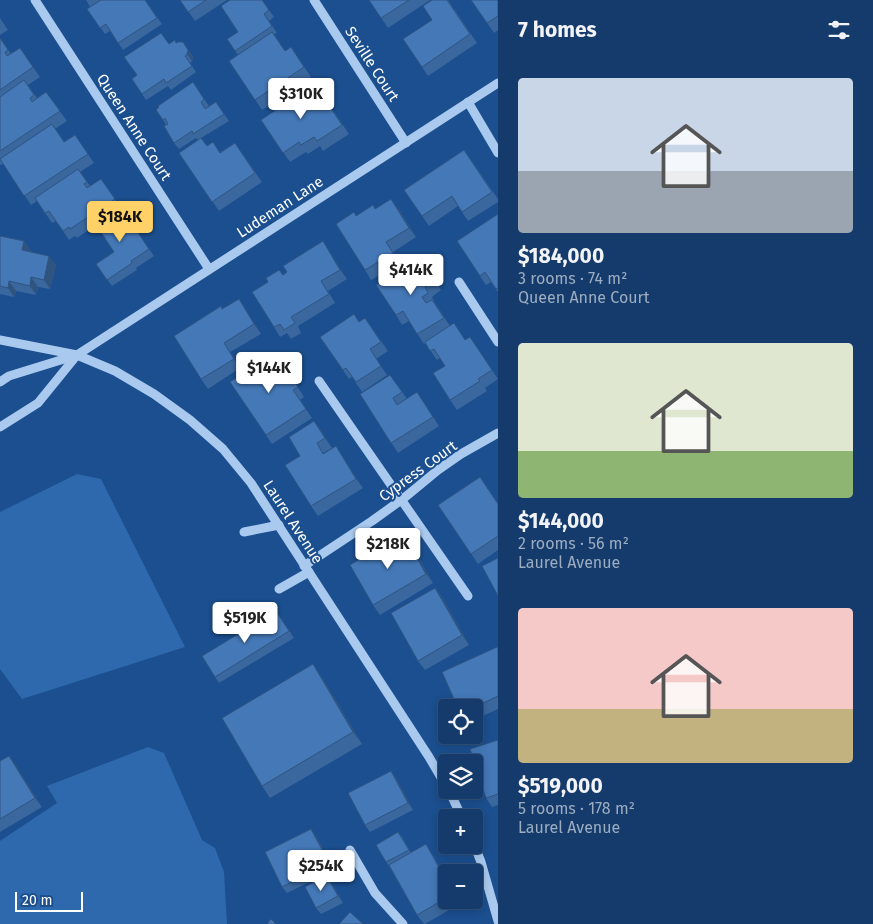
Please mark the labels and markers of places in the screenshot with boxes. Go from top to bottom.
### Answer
pin: $310K [266,78,336,120]
pin: $184K [85,200,155,243]
pin: $414K [376,254,446,296]
pin: $144K [234,352,304,394]
pin: $218K [353,528,423,570]
pin: $519K [210,602,280,644]
pin: $254K [286,850,356,892]

